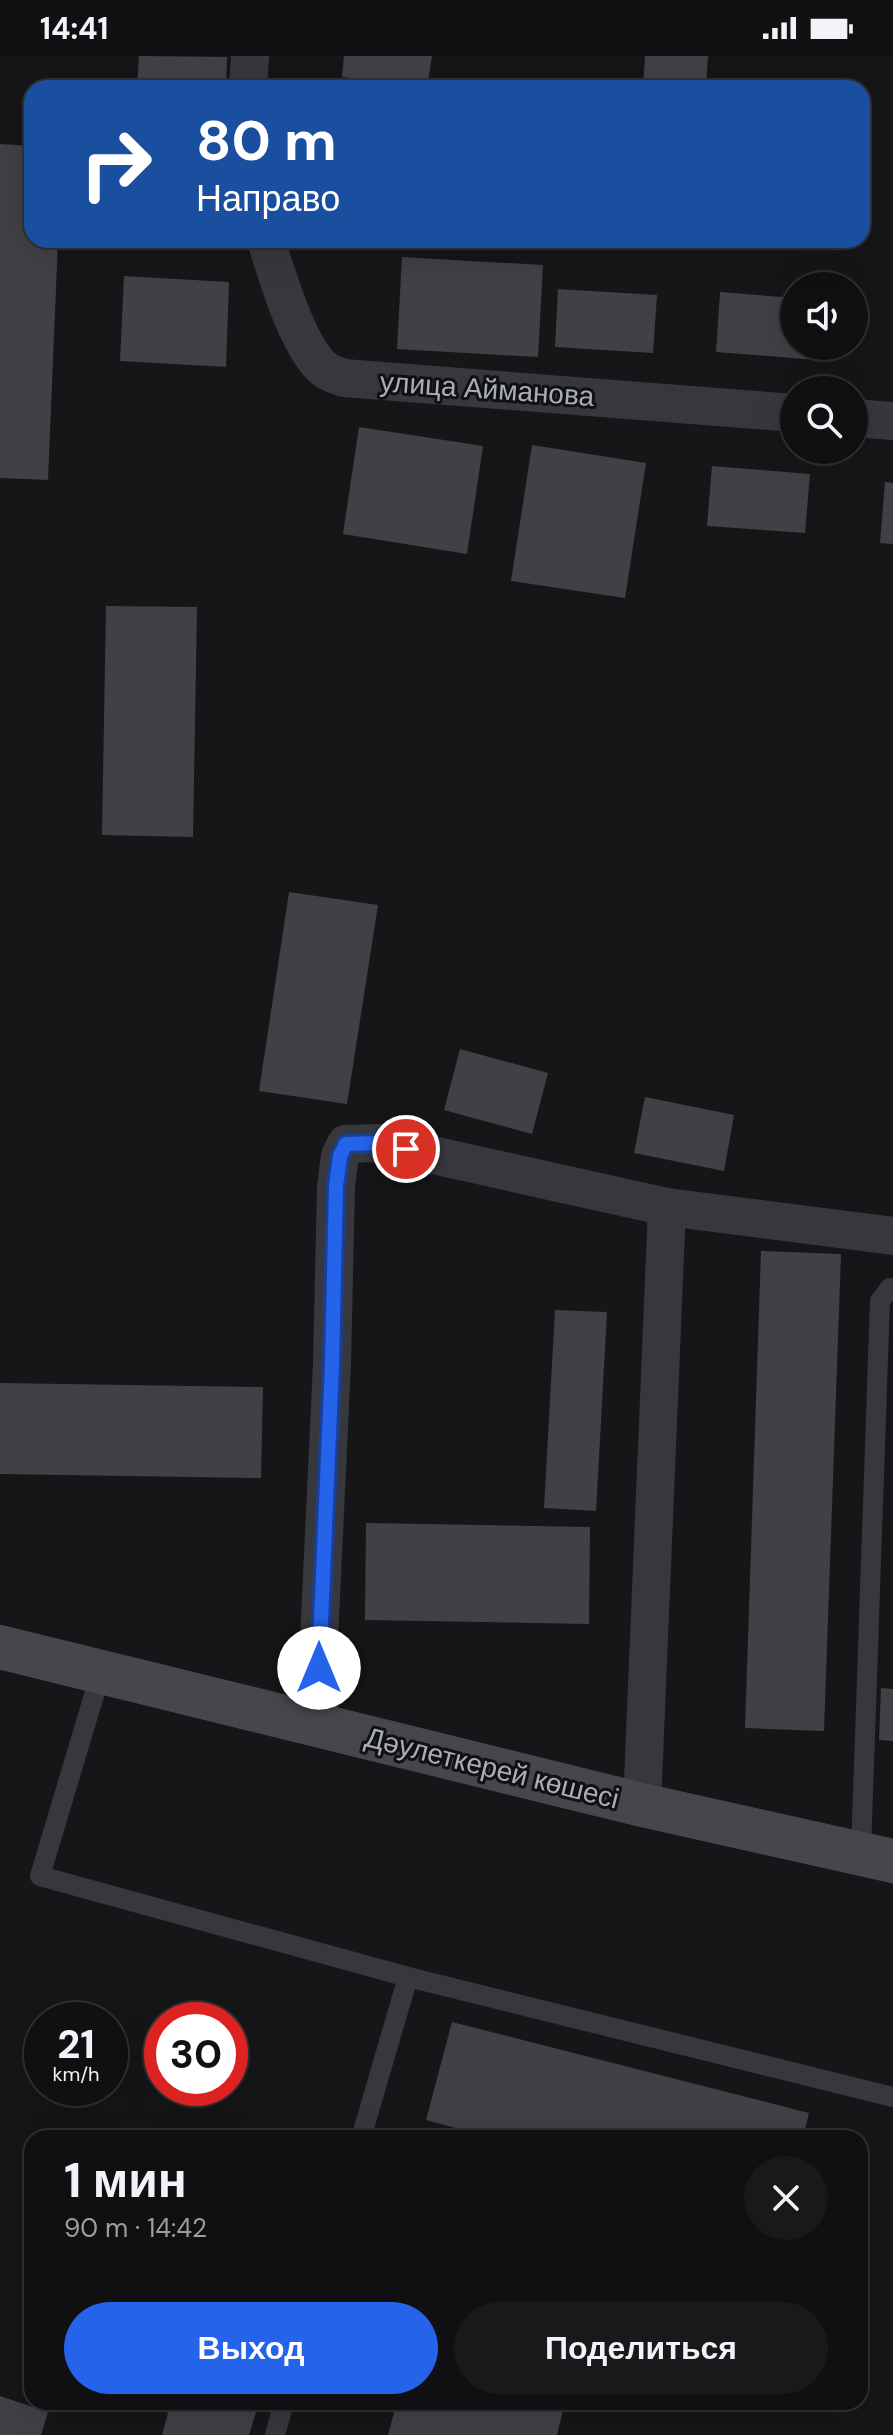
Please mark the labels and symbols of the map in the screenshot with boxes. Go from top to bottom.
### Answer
street label: улица Айманова [379,363,596,415]
pin [372,1115,440,1183]
position arrow [277,1626,361,1710]
street label: Дәулеткерей көшесі [361,1719,623,1817]
speed limit sign: 30 [144,2002,248,2106]

